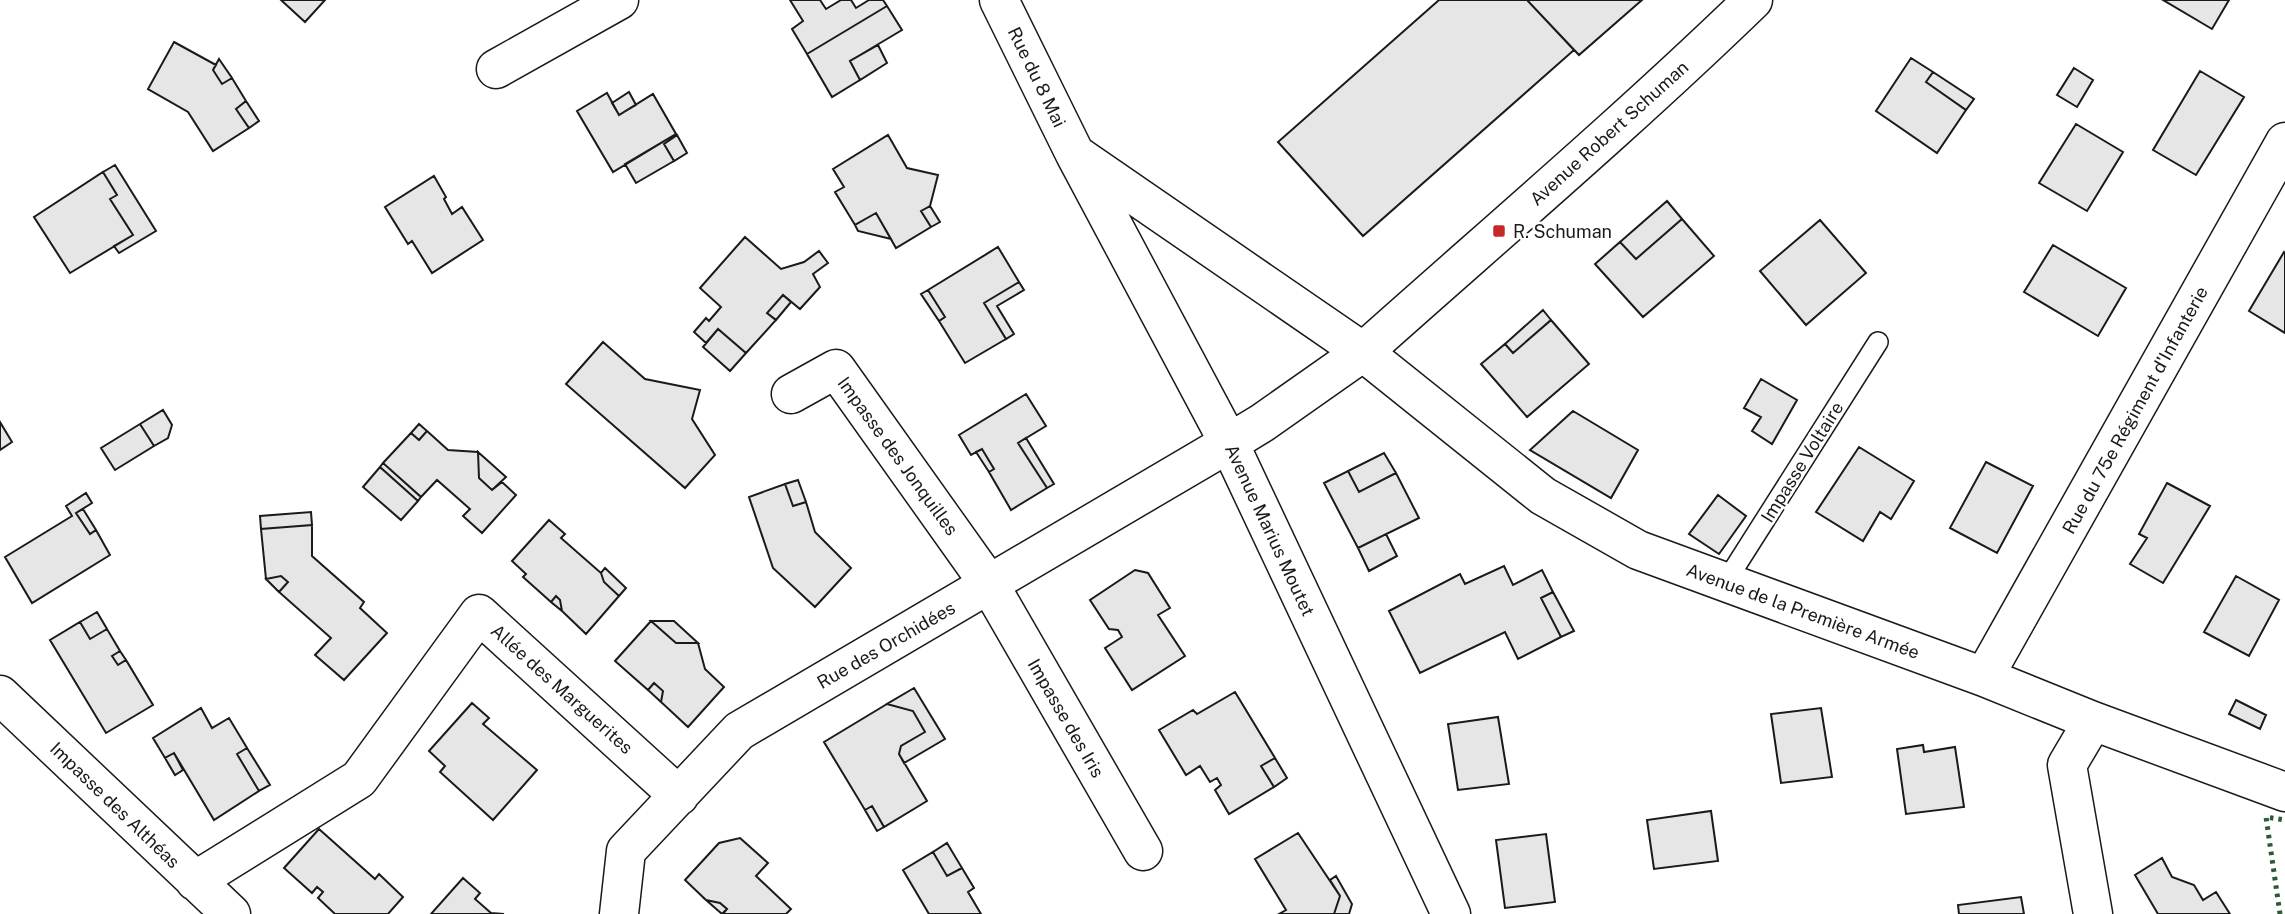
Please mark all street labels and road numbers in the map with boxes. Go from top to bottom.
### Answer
street label: Rue du 8 Mai [1004,24,1070,130]
street label: Avenue Robert Schuman [1526,56,1692,210]
street label: Rue du 75e Régiment d'Infanterie [2058,283,2212,537]
street label: Impasse des Jonquilles [833,373,963,539]
street label: Impasse Voltaire [1756,398,1848,526]
street label: Avenue Marius Moutet [1221,441,1319,619]
street label: Avenue de la Première Armée [1684,559,1922,663]
street label: Rue des Orchidées [813,597,959,693]
street label: Allée des Marguerites [487,620,637,758]
street label: Impasse des Iris [1024,655,1108,781]
street label: Impasse des Althéas [46,738,184,872]

